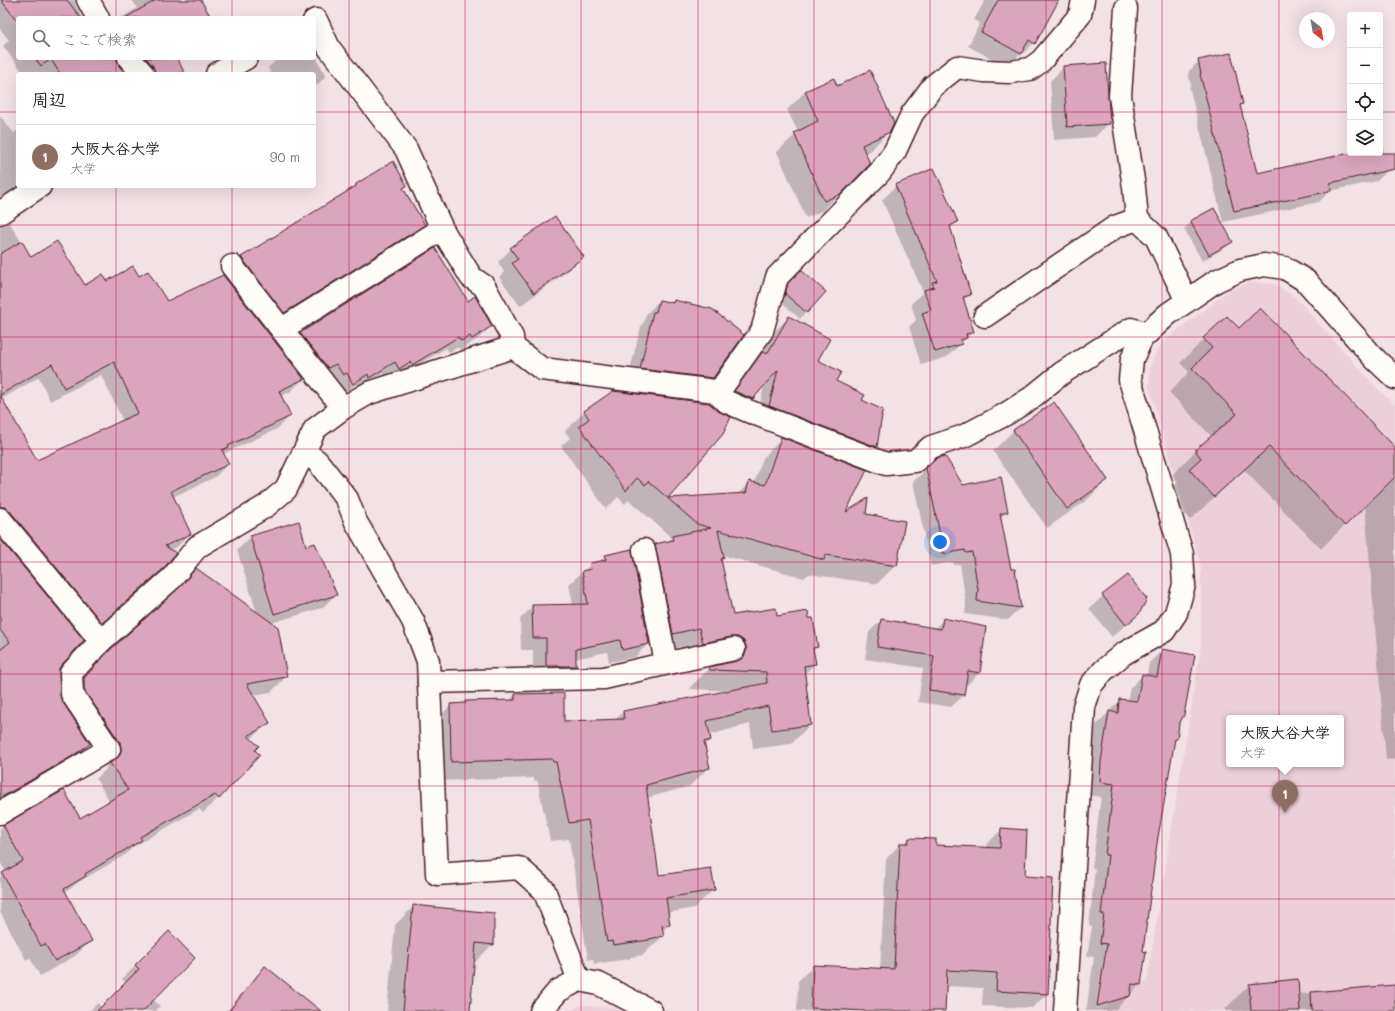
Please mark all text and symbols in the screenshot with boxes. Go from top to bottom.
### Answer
north arrow [1299,12,1335,48]
map controls [1347,12,1383,156]
button: + [1347,12,1383,48]
search box [16,16,316,60]
icon: search [30,27,52,49]
text: ここで検索 [62,29,137,49]
button: − [1347,48,1383,84]
button: locate [1347,84,1383,120]
text: 周辺 [32,88,66,110]
button: layers [1347,120,1383,156]
text: 大阪大谷大学 [70,138,160,158]
text: 1 [42,148,48,165]
text: 90 m [270,148,300,165]
text: 大学 [70,159,96,176]
your location [930,532,950,552]
popup [1226,715,1344,767]
text: 大阪大谷大学 [1240,722,1330,742]
text: 大学 [1240,743,1266,760]
pin: 1 [1272,780,1298,813]

